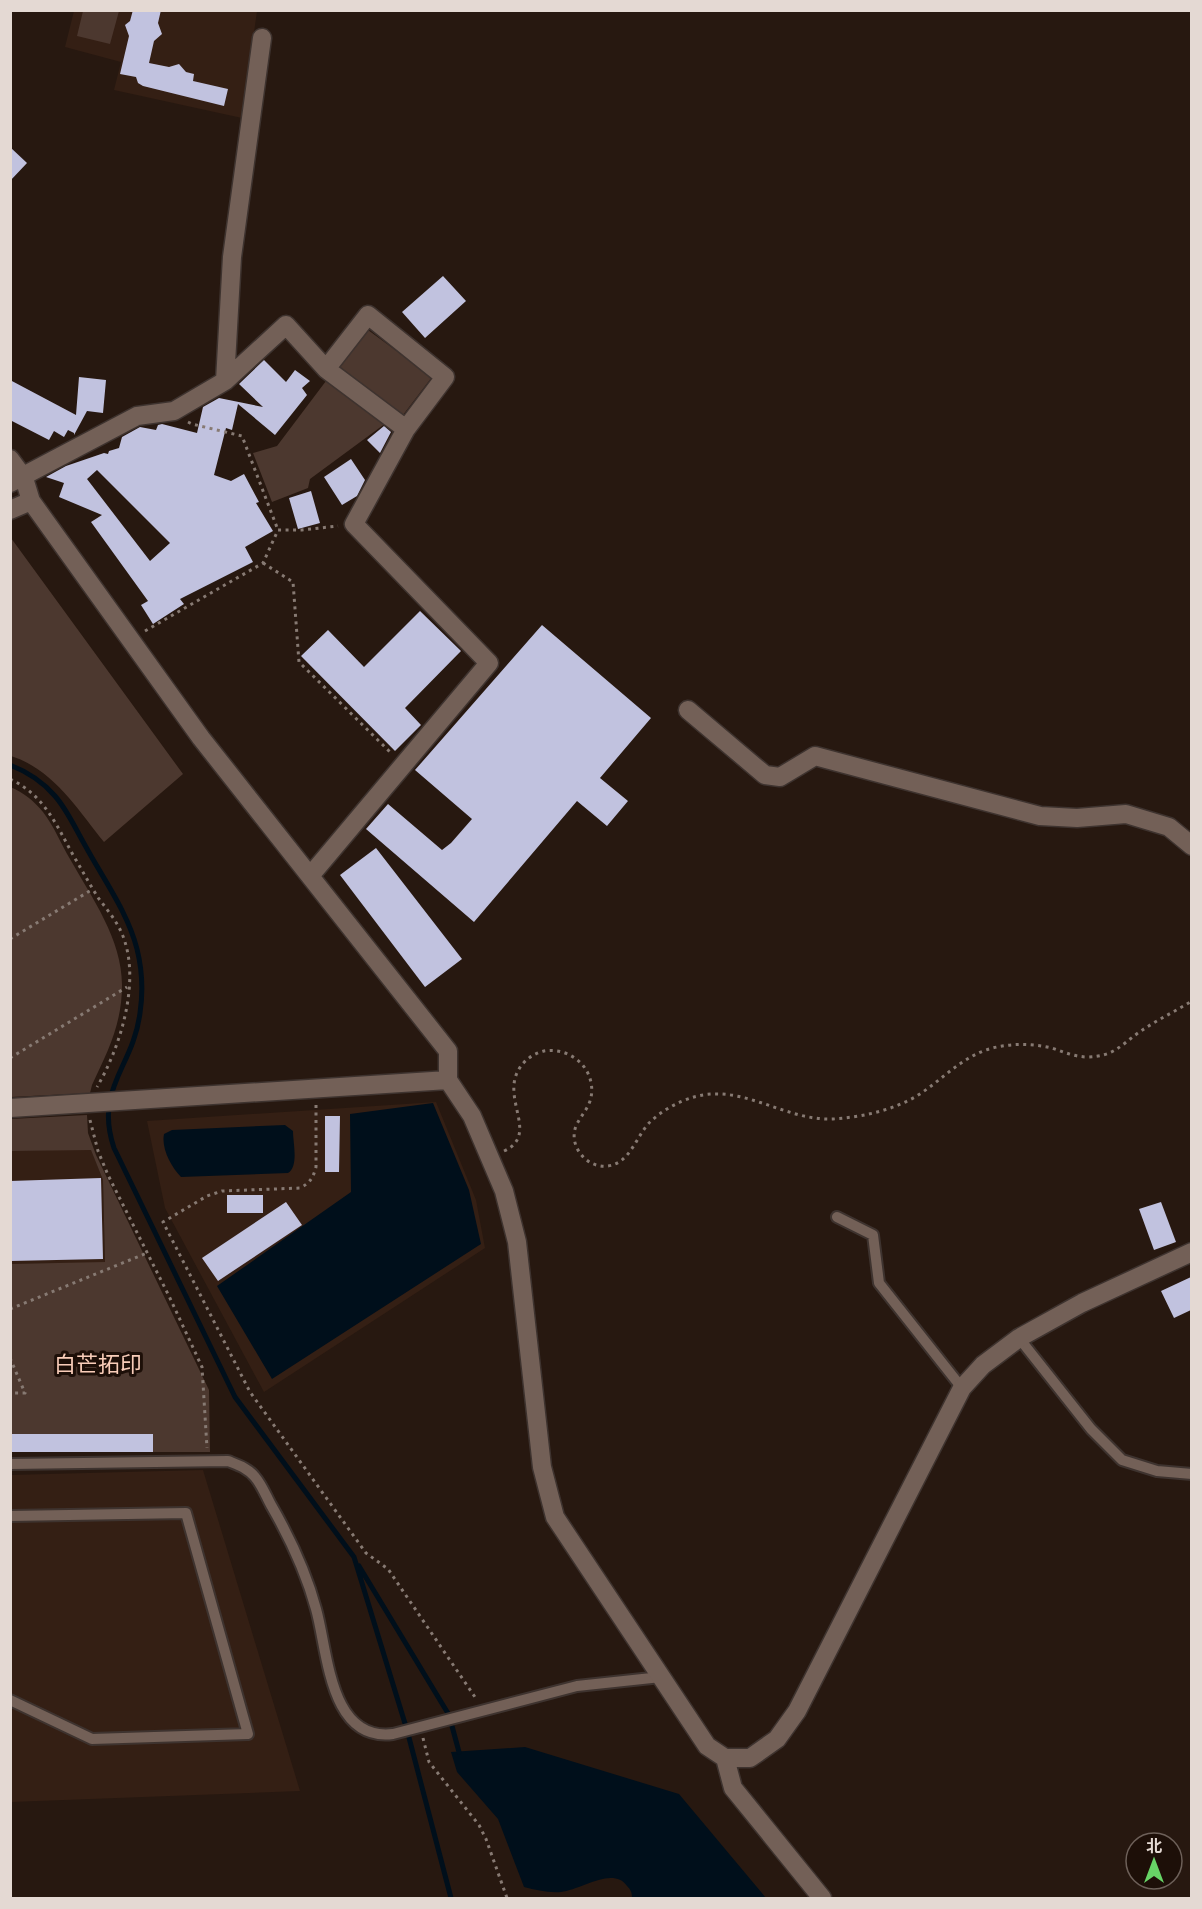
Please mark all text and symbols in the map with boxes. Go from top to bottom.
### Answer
park label: 白芒拓印 [54,1353,142,1376]
north arrow [1124,1831,1184,1891]
text: 北 [1146,1838,1162,1855]

